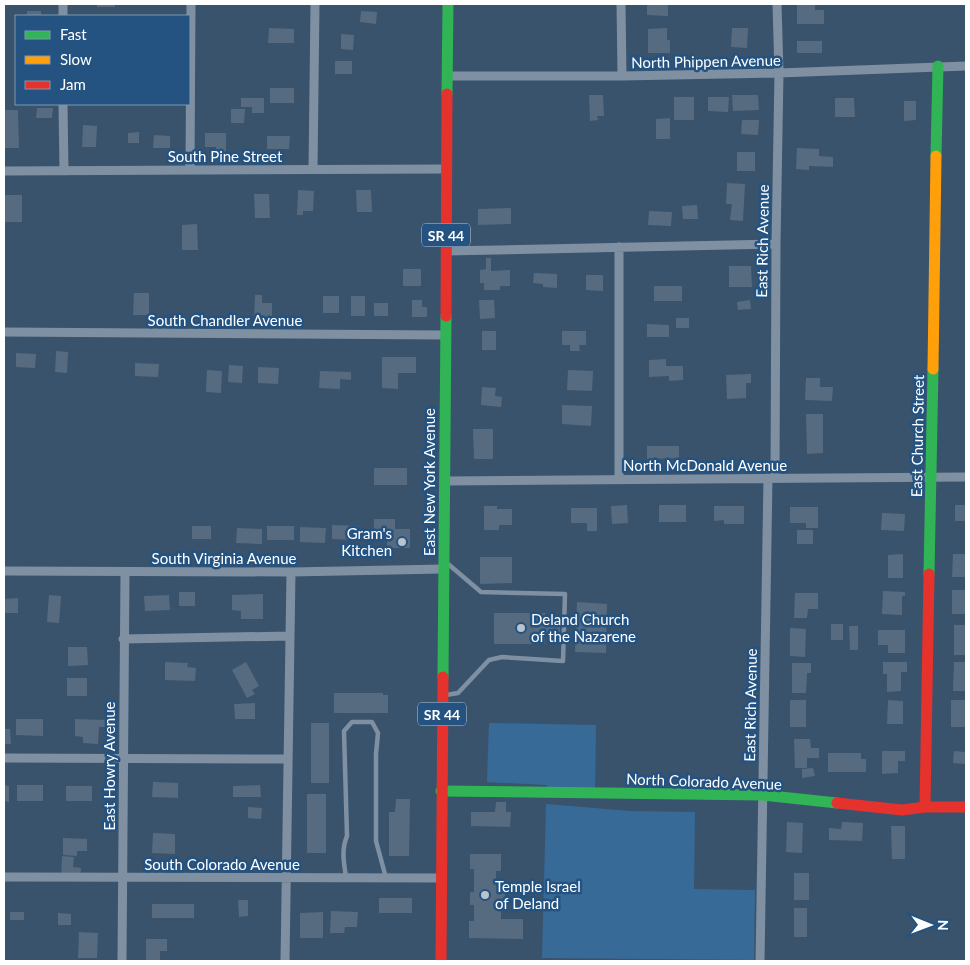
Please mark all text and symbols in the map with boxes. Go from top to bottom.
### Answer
legend [15,15,190,105]
text: Fast [60,25,87,43]
text: Slow [60,50,92,68]
street label: North Phippen Avenue [631,51,781,71]
text: Jam [60,75,86,93]
street label: South Pine Street [168,147,283,165]
street label: East Rich Avenue [752,184,772,298]
road number: SR 44 [422,224,470,246]
street label: South Chandler Avenue [148,311,302,329]
street label: East Church Street [907,374,927,497]
street label: East New York Avenue [420,408,438,556]
street label: North McDonald Avenue [623,456,787,474]
place label: Gram's Kitchen [341,524,392,559]
marker: Gram's Kitchen [396,536,408,548]
street label: South Virginia Avenue [152,549,297,567]
place label: Deland Church of the Nazarene [531,610,636,645]
marker: Deland Church of the Nazarene [515,622,527,634]
street label: East Rich Avenue [740,648,760,762]
street label: East Howry Avenue [100,701,118,830]
road number: SR 44 [418,702,466,726]
street label: North Colorado Avenue [626,769,782,793]
street label: South Colorado Avenue [144,855,300,873]
place label: Temple Israel of Deland [495,877,581,912]
marker: Temple Israel of Deland [479,889,491,901]
north arrow [905,900,955,950]
text: N [935,920,952,931]

